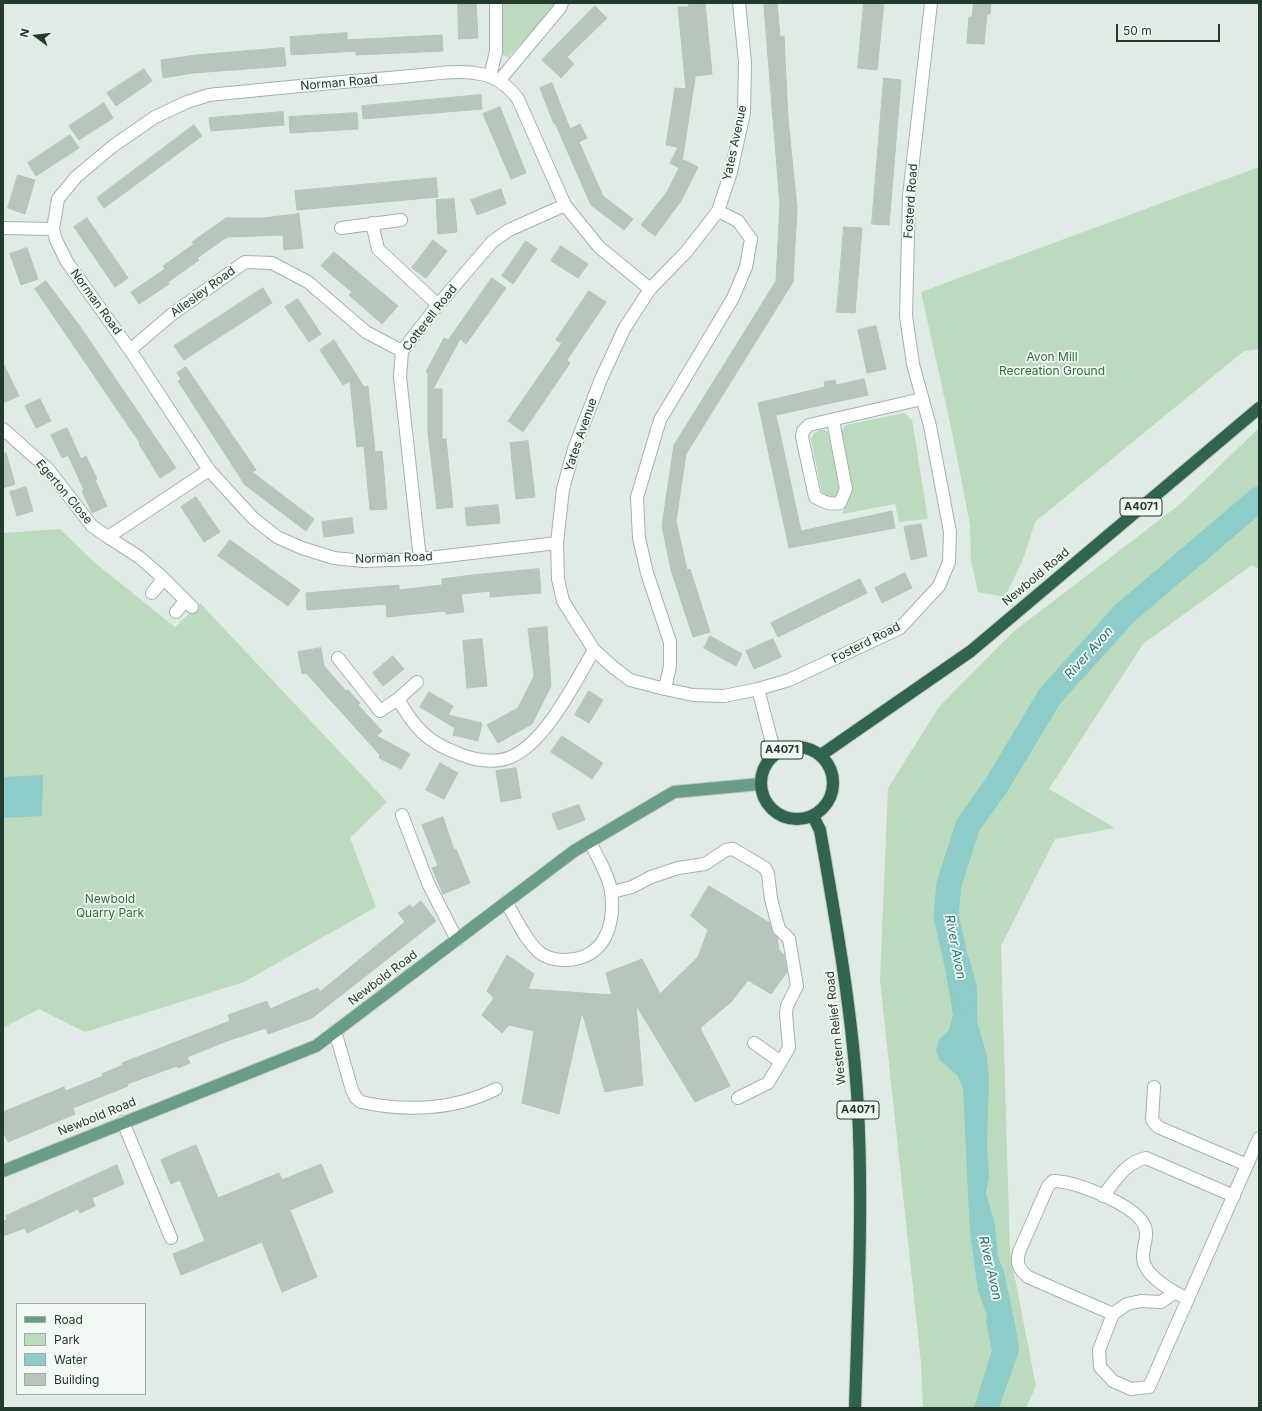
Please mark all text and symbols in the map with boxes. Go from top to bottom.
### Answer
north arrow [16,16,56,56]
scale bar [1118,16,1222,42]
text: 50 m [1123,23,1152,38]
text: N [17,27,32,39]
street label: Norman Road [300,72,378,94]
street label: Yates Avenue [720,104,750,182]
street label: Fosterd Road [901,163,921,239]
street label: Allesley Road [168,264,238,320]
street label: Norman Road [67,266,125,338]
street label: Cotterell Road [400,282,460,354]
park label: Avon Mill Recreation Ground [999,350,1105,378]
street label: Yates Avenue [562,396,600,474]
street label: Egerton Close [33,457,95,527]
road number: A4071 [1120,498,1162,516]
street label: Newbold Road [1000,545,1072,609]
street label: Norman Road [355,549,433,567]
street label: Fosterd Road [829,620,903,666]
water label: River Avon [1061,624,1117,682]
road number: A4071 [761,741,803,759]
park label: Newbold Quarry Park [76,892,144,920]
water label: River Avon [941,913,969,981]
street label: Newbold Road [346,947,420,1009]
street label: Western Relief Road [823,970,849,1086]
street label: Newbold Road [56,1095,138,1139]
road number: A4071 [837,1101,879,1119]
water label: River Avon [975,1234,1005,1302]
legend [16,1303,146,1395]
text: Road [54,1312,83,1327]
text: Park [54,1332,80,1347]
text: Water [54,1352,87,1367]
text: Building [54,1372,99,1387]

